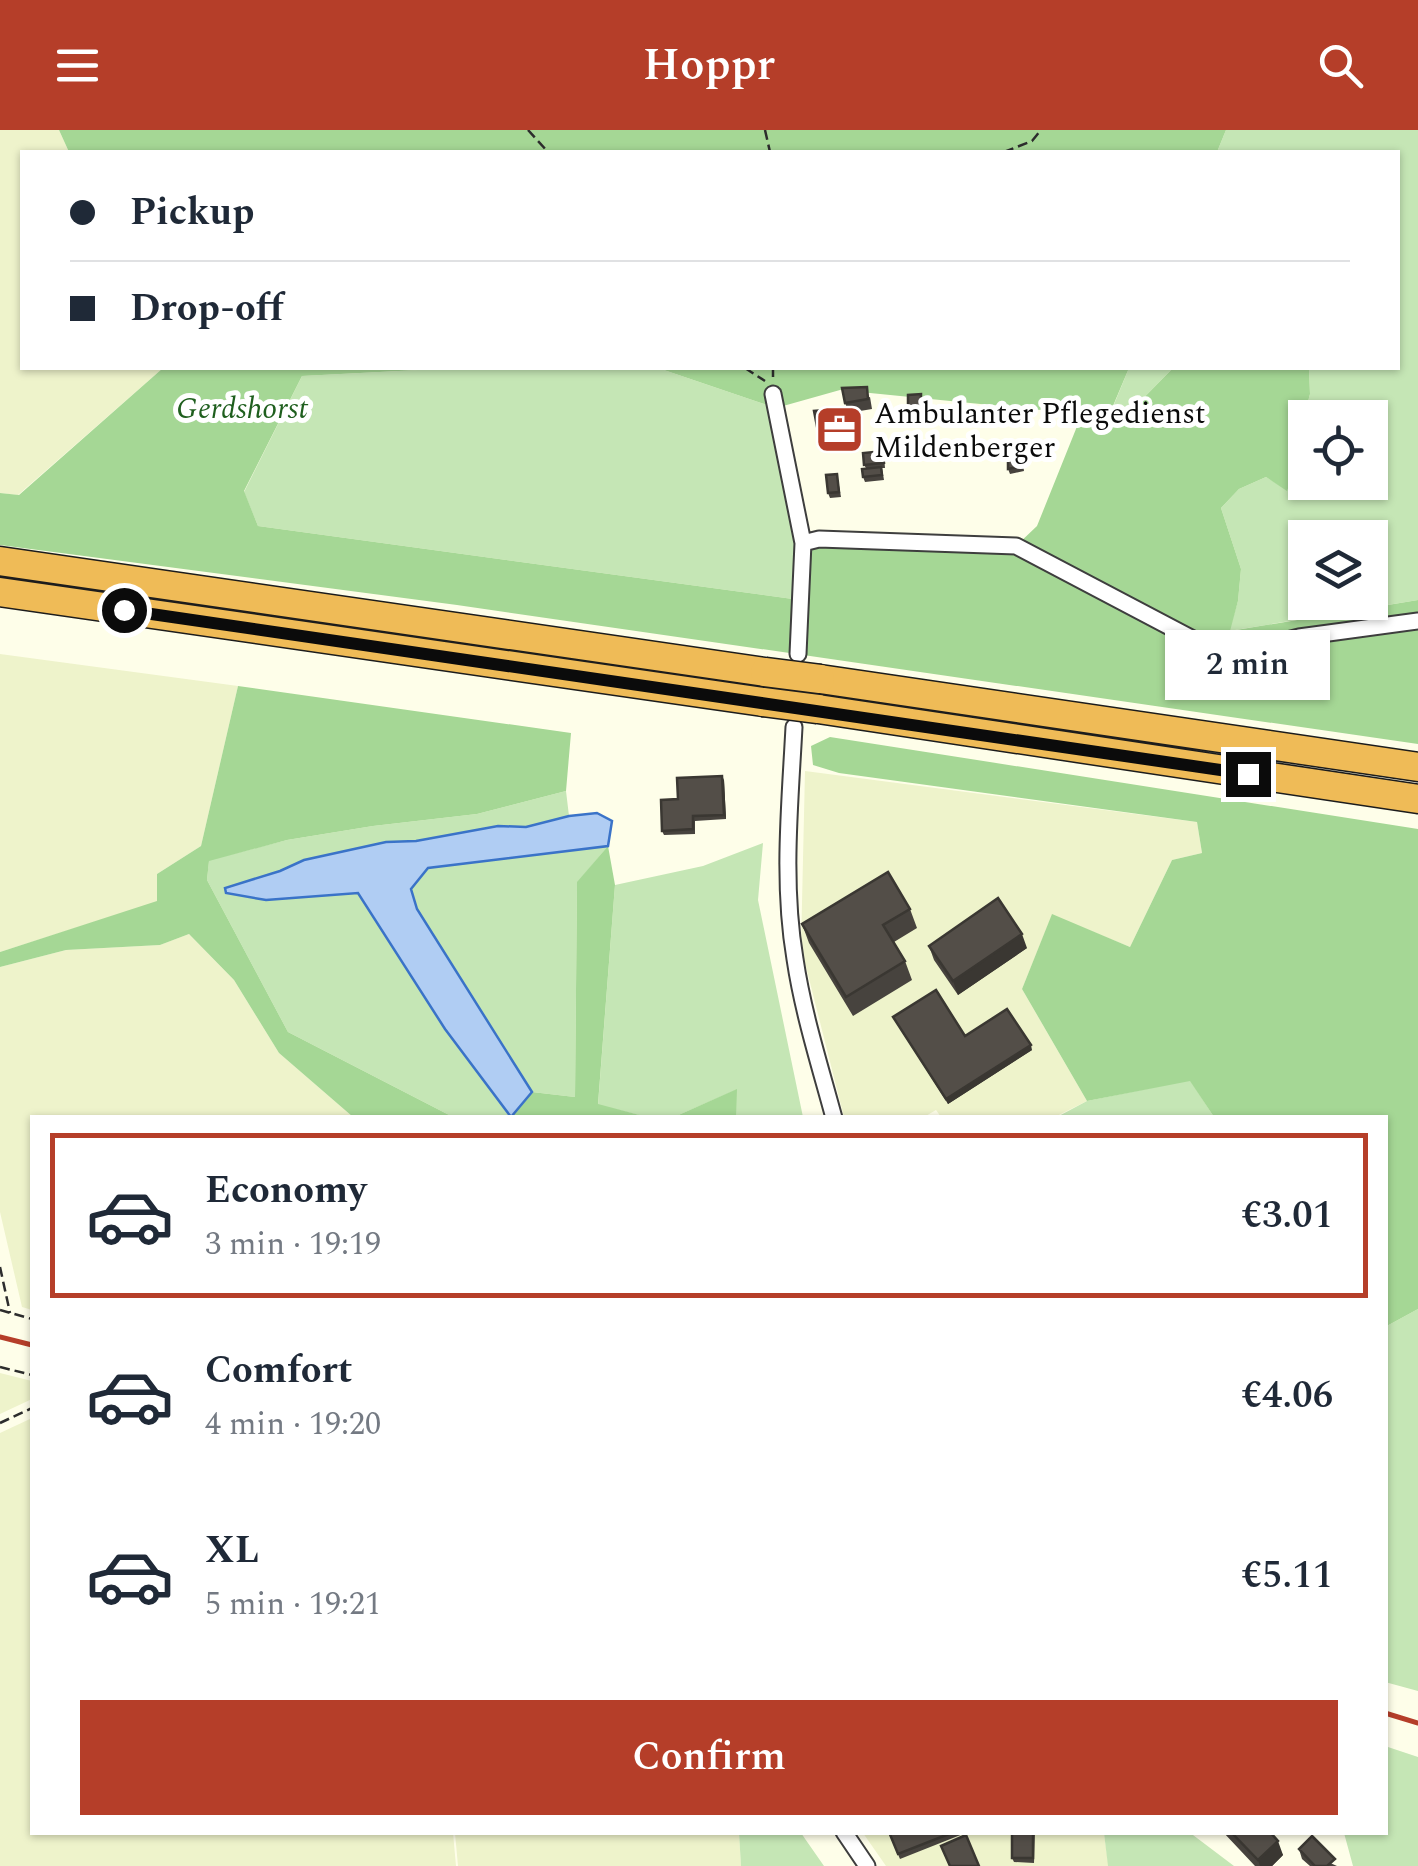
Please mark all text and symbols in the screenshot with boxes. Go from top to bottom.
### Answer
text: Hoppr [643,31,775,100]
icon: menu [50,38,105,93]
icon: search [1313,38,1368,93]
text: Pickup [130,184,254,242]
text: Drop-off [130,280,284,338]
park label: Gerdshorst [176,386,308,432]
place label: Ambulanter Pflegedienst Mildenberger [874,391,1206,471]
map controls [1288,400,1388,620]
button: locate [1288,400,1388,500]
office icon: Ambulanter Pflegedienst Mildenberger [813,404,865,456]
button: layers [1288,520,1388,620]
route start [102,588,147,633]
callout: 2 min [1166,629,1330,699]
text: 2 min [1206,640,1289,689]
route end [1226,752,1271,797]
text: Economy [205,1162,366,1220]
icon: car [85,1171,175,1261]
text: €3.01 [1242,1187,1333,1245]
text: 3 min · 19:19 [205,1220,381,1269]
text: Comfort [205,1342,352,1400]
icon: car [85,1351,175,1441]
text: €4.06 [1242,1367,1333,1425]
text: 4 min · 19:20 [205,1400,381,1449]
text: XL [205,1522,259,1580]
icon: car [85,1531,175,1621]
text: €5.11 [1242,1547,1333,1605]
text: 5 min · 19:21 [205,1580,381,1629]
button: Confirm [80,1700,1338,1815]

